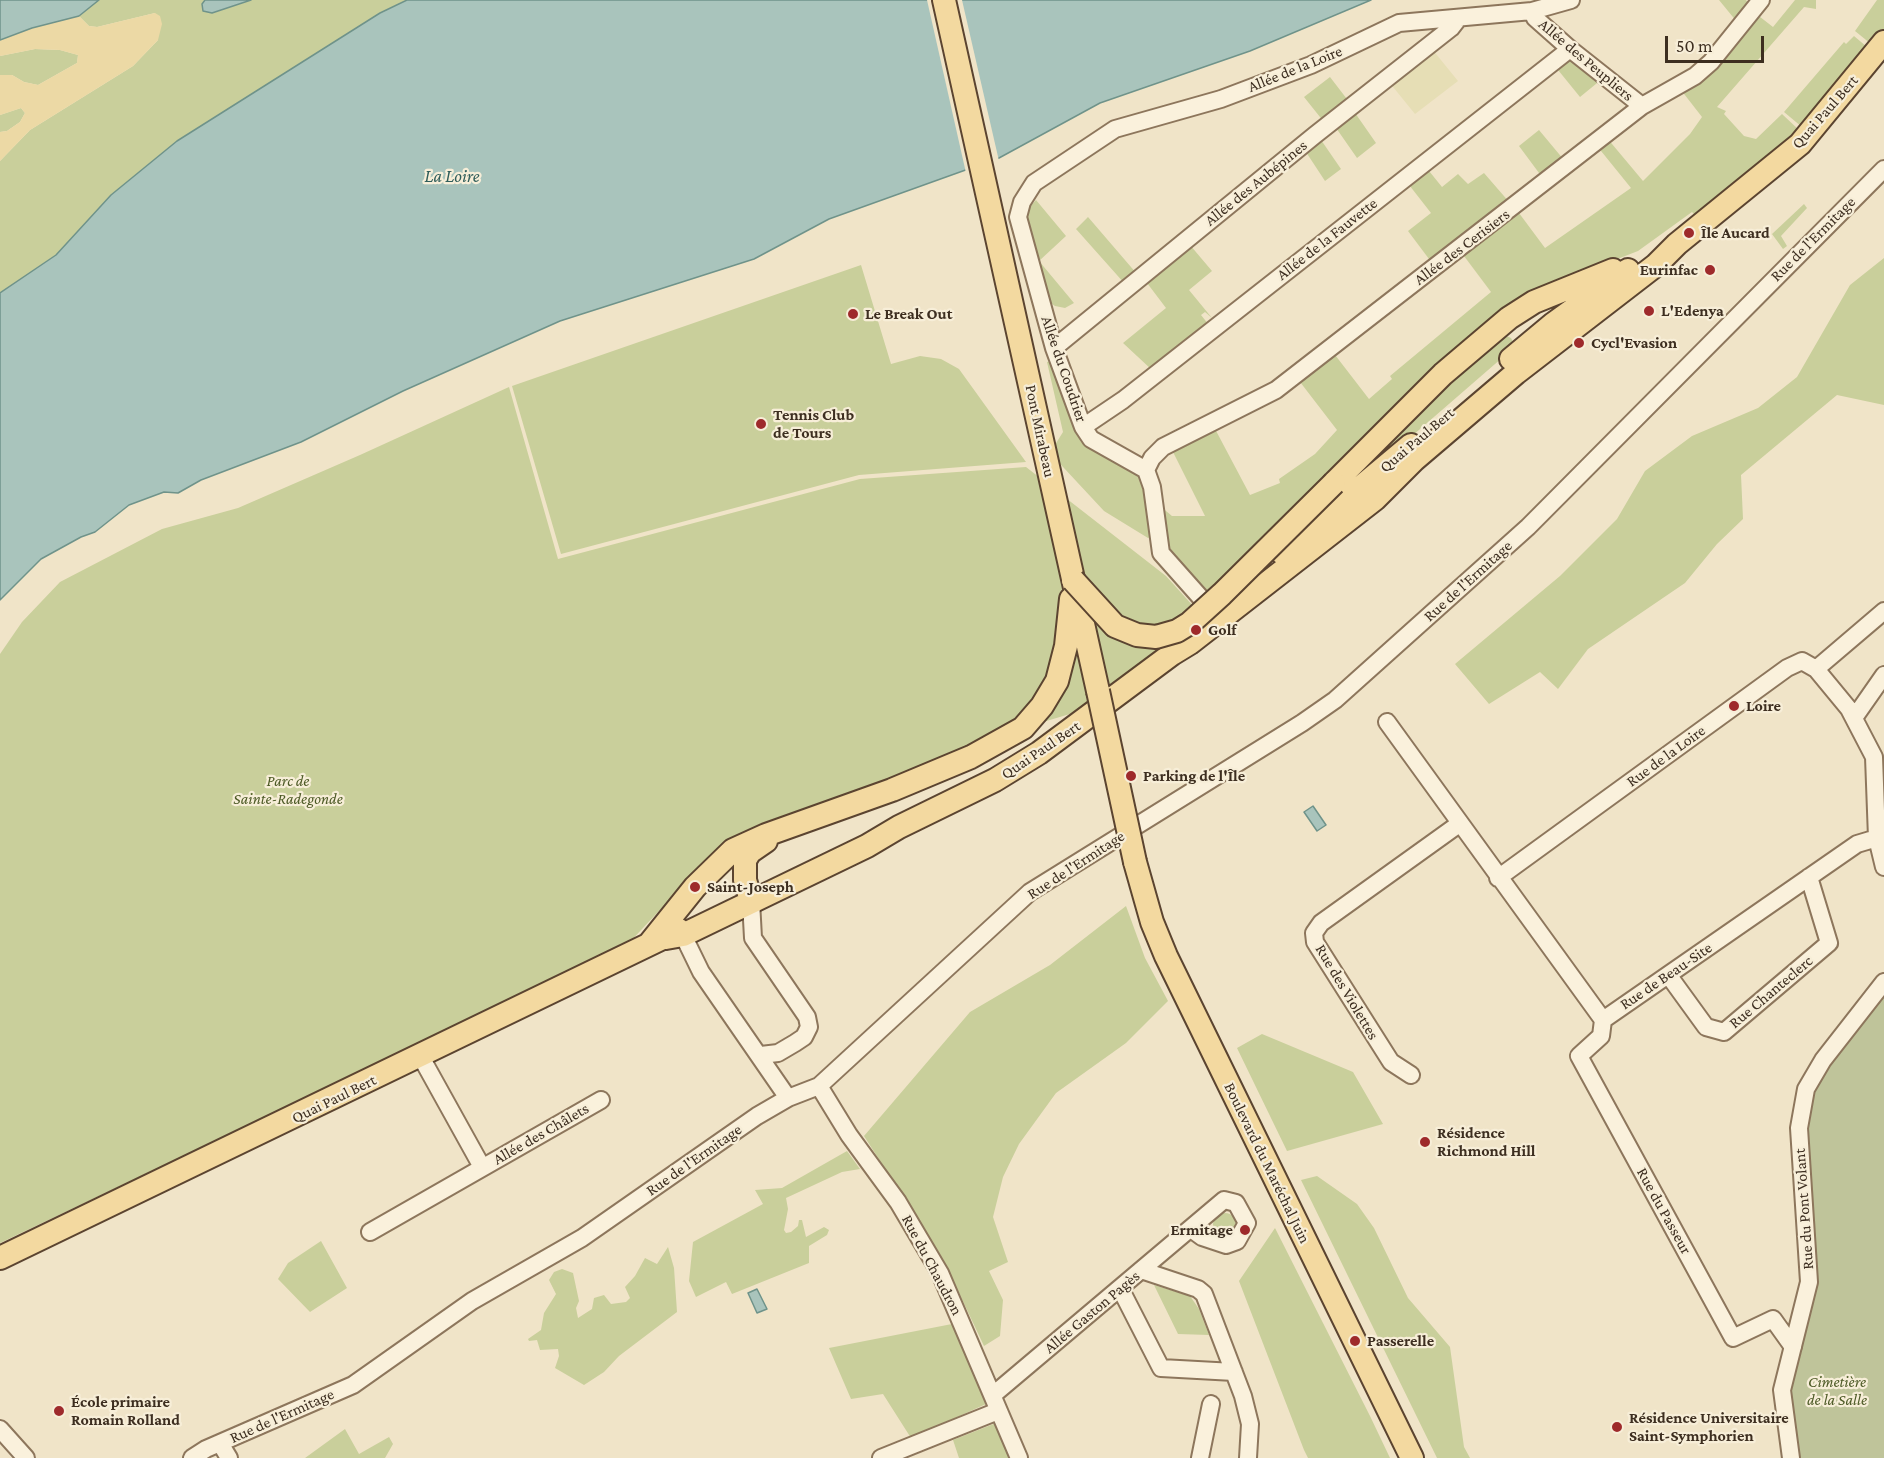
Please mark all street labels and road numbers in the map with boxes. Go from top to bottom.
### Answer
street label: Allée des Peupliers [1535,15,1637,105]
street label: Allée de la Loire [1245,41,1345,97]
street label: Quai Paul Bert [1788,71,1862,153]
street label: Allée des Aubépines [1201,136,1311,230]
street label: Rue de l'Ermitage [1767,193,1859,285]
street label: Allée de la Fauvette [1273,194,1381,284]
street label: Allée des Cerisiers [1410,205,1514,289]
street label: Allée du Coudrier [1037,313,1091,425]
street label: Pont Mirabeau [1021,383,1059,479]
street label: Quai Paul Bert [1376,403,1458,477]
street label: Rue de l'Ermitage [1420,536,1516,626]
street label: Quai Paul Bert [998,716,1084,784]
street label: Rue de la Loire [1623,721,1709,791]
street label: Rue de l'Ermitage [1024,826,1128,904]
street label: Rue de Beau-Site [1616,938,1716,1014]
street label: Rue des Violettes [1311,941,1383,1043]
street label: Rue Chanteclerc [1725,951,1817,1033]
street label: Quai Paul Bert [289,1070,379,1128]
street label: Boulevard du Maréchal Juin [1220,1079,1314,1247]
street label: Allée des Châlets [490,1099,592,1169]
street label: Rue de l'Ermitage [643,1120,745,1200]
street label: Rue du Pont Volant [1790,1148,1818,1270]
street label: Rue du Passeur [1632,1164,1696,1258]
street label: Rue du Chaudron [897,1211,967,1319]
street label: Allée Gaston Pagès [1040,1266,1144,1358]
street label: Rue de l'Ermitage [227,1384,337,1448]

